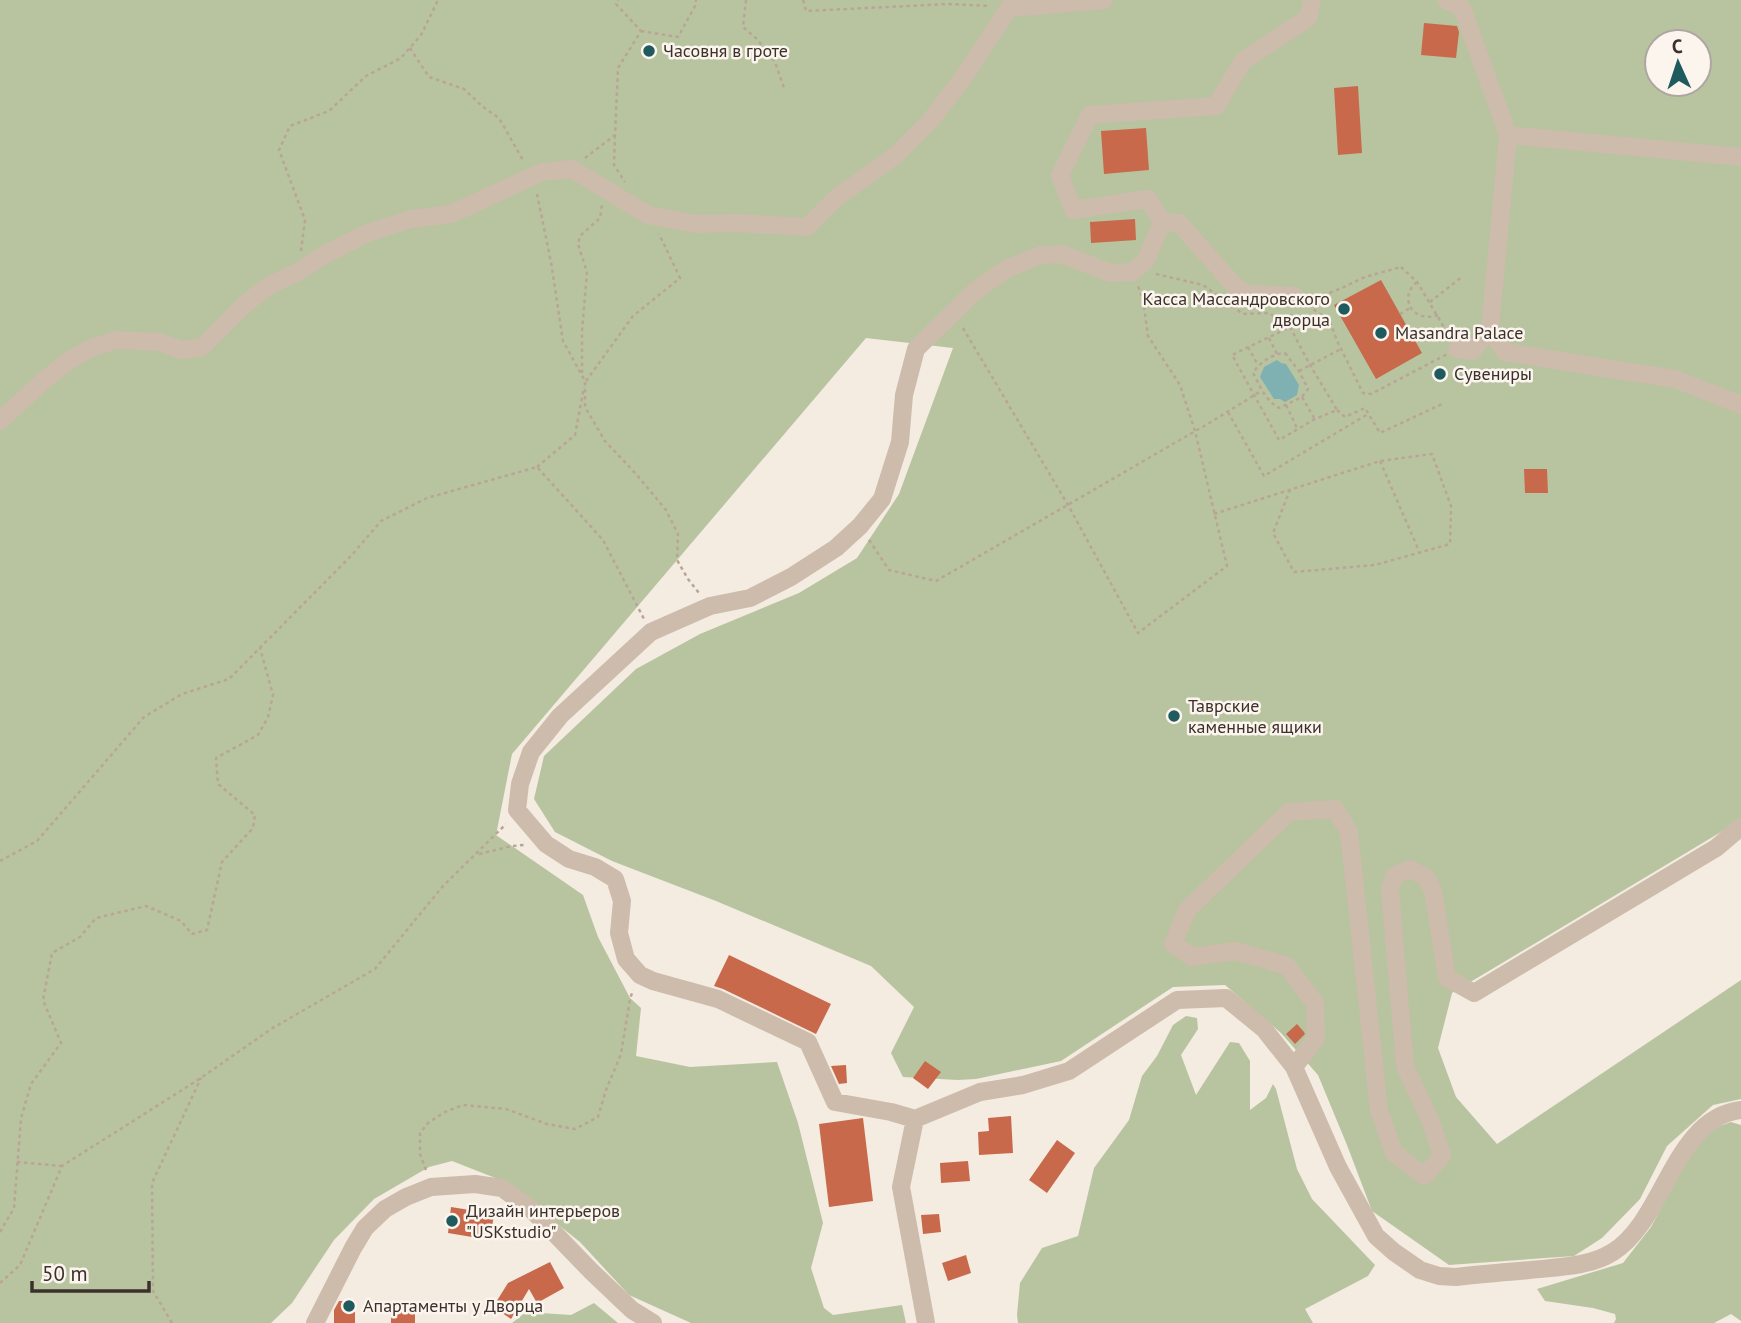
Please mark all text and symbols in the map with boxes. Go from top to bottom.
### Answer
north arrow [1643,28,1713,98]
text: С [1671,34,1683,58]
place label: Часовня в гроте [663,39,788,62]
marker: Часовня в гроте [641,43,657,59]
place label: Касса Массандровского дворца [1143,287,1330,331]
marker: Касса Массандровского дворца [1336,301,1352,317]
place label: Masandra Palace [1395,321,1523,344]
marker: Masandra Palace [1373,325,1389,341]
place label: Сувениры [1454,362,1532,385]
marker: Сувениры [1432,366,1448,382]
place label: Таврские каменные ящики [1188,694,1322,738]
marker: Таврские каменные ящики [1166,708,1182,724]
place label: Дизайн интерьеров "USKstudio" [466,1199,620,1243]
marker: Дизайн интерьеров "USKstudio" [444,1213,460,1229]
scale bar [32,1250,149,1294]
text: 50 m [42,1260,88,1287]
place label: Апартаменты у Дворца [363,1294,543,1317]
marker: Апартаменты у Дворца [341,1298,357,1314]

